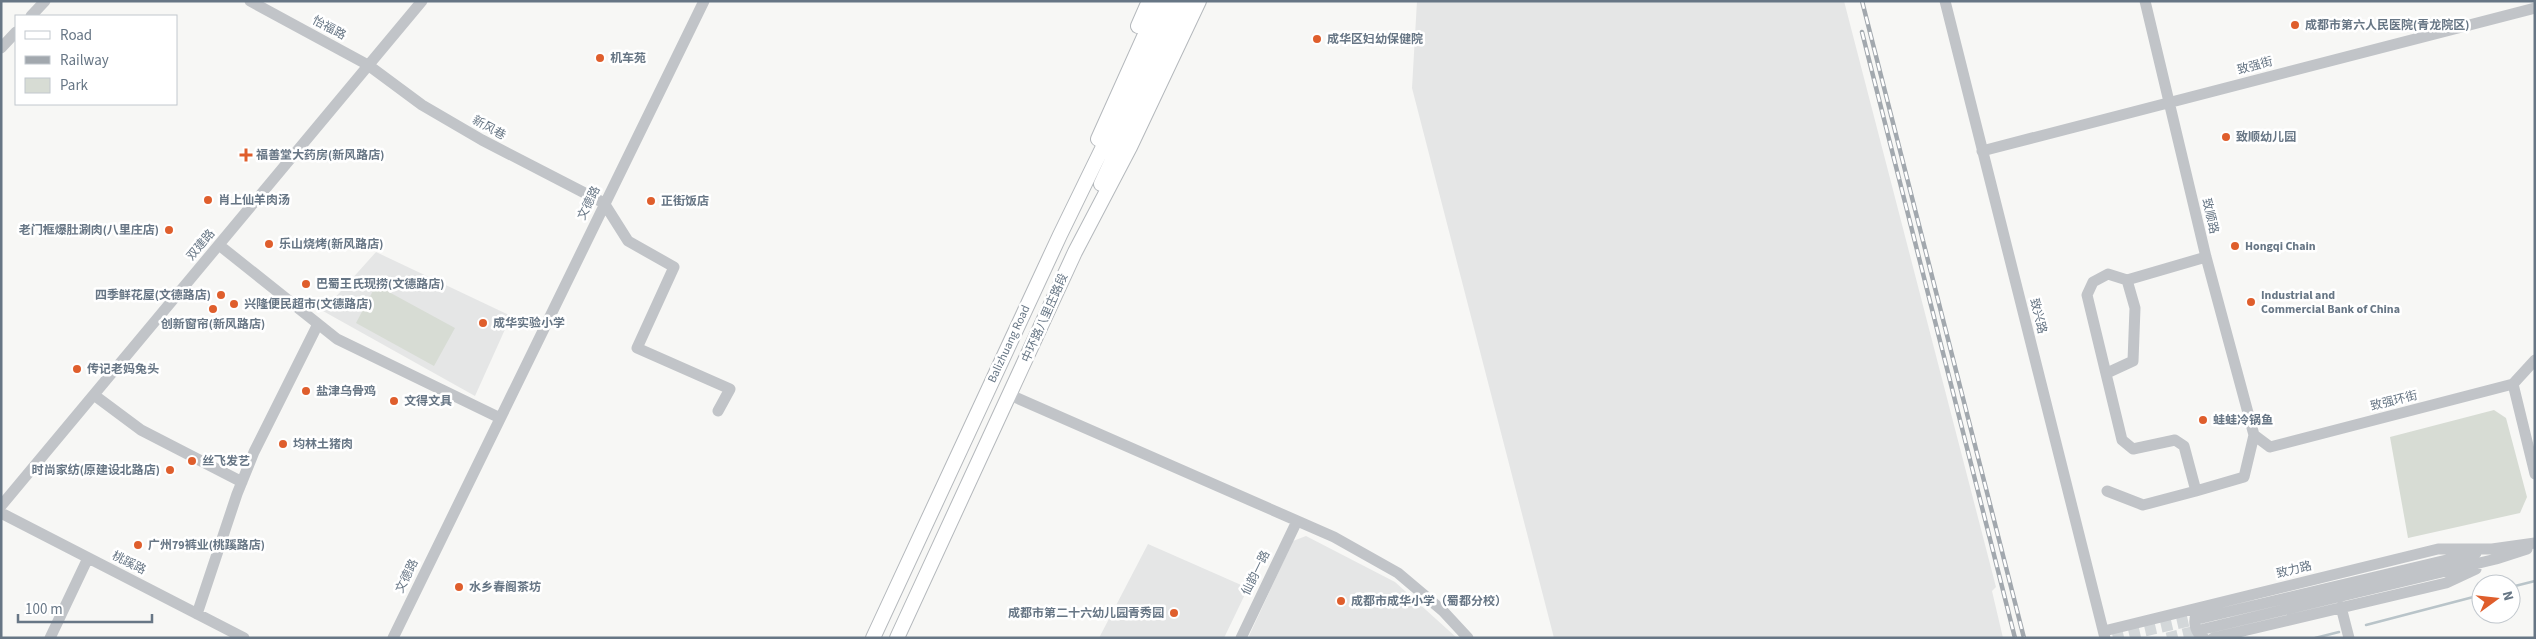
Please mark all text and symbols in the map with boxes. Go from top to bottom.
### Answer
street label: 怡福路 [309,12,349,44]
legend [15,15,178,105]
place label: 成都市第六人民医院(青龙院区) [2305,17,2469,34]
marker: 成都市第六人民医院(青龙院区) [2289,19,2301,31]
text: Road [60,25,92,46]
place label: 成华区妇幼保健院 [1327,31,1423,48]
marker: 成华区妇幼保健院 [1311,33,1323,45]
text: Railway [60,50,109,71]
place label: 机车苑 [610,50,646,67]
marker: 机车苑 [594,52,606,64]
street label: 致强街 [2235,53,2275,79]
text: Park [60,75,89,96]
street label: 新风巷 [469,112,509,144]
place label: 致顺幼儿园 [2236,129,2296,146]
marker: 致顺幼儿园 [2220,131,2232,143]
place label: 福善堂大药房(新风路店) [256,147,384,164]
marker: 福善堂大药房(新风路店) [240,149,252,161]
street label: 文德路 [573,183,605,223]
place label: 肖上仙羊肉汤 [218,192,290,209]
place label: 正街饭店 [661,193,709,210]
marker: 肖上仙羊肉汤 [202,194,214,206]
marker: 正街饭店 [645,195,657,207]
street label: 致顺路 [2198,197,2222,235]
place label: 老门框爆肚涮肉(八里庄店) [19,222,159,239]
marker: 老门框爆肚涮肉(八里庄店) [163,224,175,236]
street label: 双建路 [183,226,219,264]
place label: 乐山烧烤(新风路店) [279,236,383,253]
marker: 乐山烧烤(新风路店) [263,238,275,250]
place label: Hongqi Chain [2245,238,2316,255]
marker: Hongqi Chain [2229,240,2241,252]
street label: 中环路八里庄路段 [1018,271,1072,365]
place label: 巴蜀王氏现捞(文德路店) [316,276,444,293]
marker: 巴蜀王氏现捞(文德路店) [300,278,312,290]
place label: 四季鲜花屋(文德路店) [95,287,211,304]
place label: Industrial and Commercial Bank of China [2261,287,2400,318]
marker: 四季鲜花屋(文德路店) [215,289,227,301]
place label: 兴隆便民超市(文德路店) [244,296,372,313]
street label: 致兴路 [2025,296,2051,336]
marker: Industrial and Commercial Bank of China [2245,296,2257,308]
marker: 兴隆便民超市(文德路店) [228,298,240,310]
street label: Balizhuang Road [984,302,1034,386]
marker: 创新窗帘(新风路店) [207,303,219,315]
place label: 成华实验小学 [493,315,565,332]
place label: 创新窗帘(新风路店) [161,316,265,333]
marker: 成华实验小学 [477,317,489,329]
place label: 传记老妈兔头 [87,361,159,378]
marker: 传记老妈兔头 [71,363,83,375]
place label: 盐津乌骨鸡 [316,383,376,400]
marker: 盐津乌骨鸡 [300,385,312,397]
street label: 致强环街 [2369,387,2419,415]
place label: 文得文具 [404,393,452,410]
marker: 文得文具 [388,395,400,407]
place label: 蛙蛙冷锅鱼 [2213,412,2273,429]
marker: 蛙蛙冷锅鱼 [2197,414,2209,426]
place label: 均林土猪肉 [293,436,353,453]
marker: 均林土猪肉 [277,438,289,450]
place label: 丝飞发艺 [202,453,250,470]
marker: 丝飞发艺 [186,455,198,467]
place label: 时尚家纺(原建设北路店) [32,462,160,479]
marker: 时尚家纺(原建设北路店) [164,464,176,476]
place label: 广州79裤业(桃蹊路店) [148,537,265,554]
marker: 广州79裤业(桃蹊路店) [132,539,144,551]
street label: 桃蹊路 [109,547,149,579]
street label: 仙韵一路 [1238,548,1274,598]
street label: 文德路 [391,556,423,596]
street label: 致力路 [2274,557,2314,583]
north arrow [2471,574,2521,624]
place label: 水乡春阁茶坊 [469,579,541,596]
marker: 水乡春阁茶坊 [453,581,465,593]
text: N [2497,589,2518,603]
scale bar [18,592,151,624]
place label: 成都市成华小学（蜀都分校） [1351,593,1507,610]
marker: 成都市成华小学（蜀都分校） [1335,595,1347,607]
text: 100 m [25,599,63,620]
place label: 成都市第二十六幼儿园青秀园 [1008,605,1164,622]
marker: 成都市第二十六幼儿园青秀园 [1168,607,1180,619]

